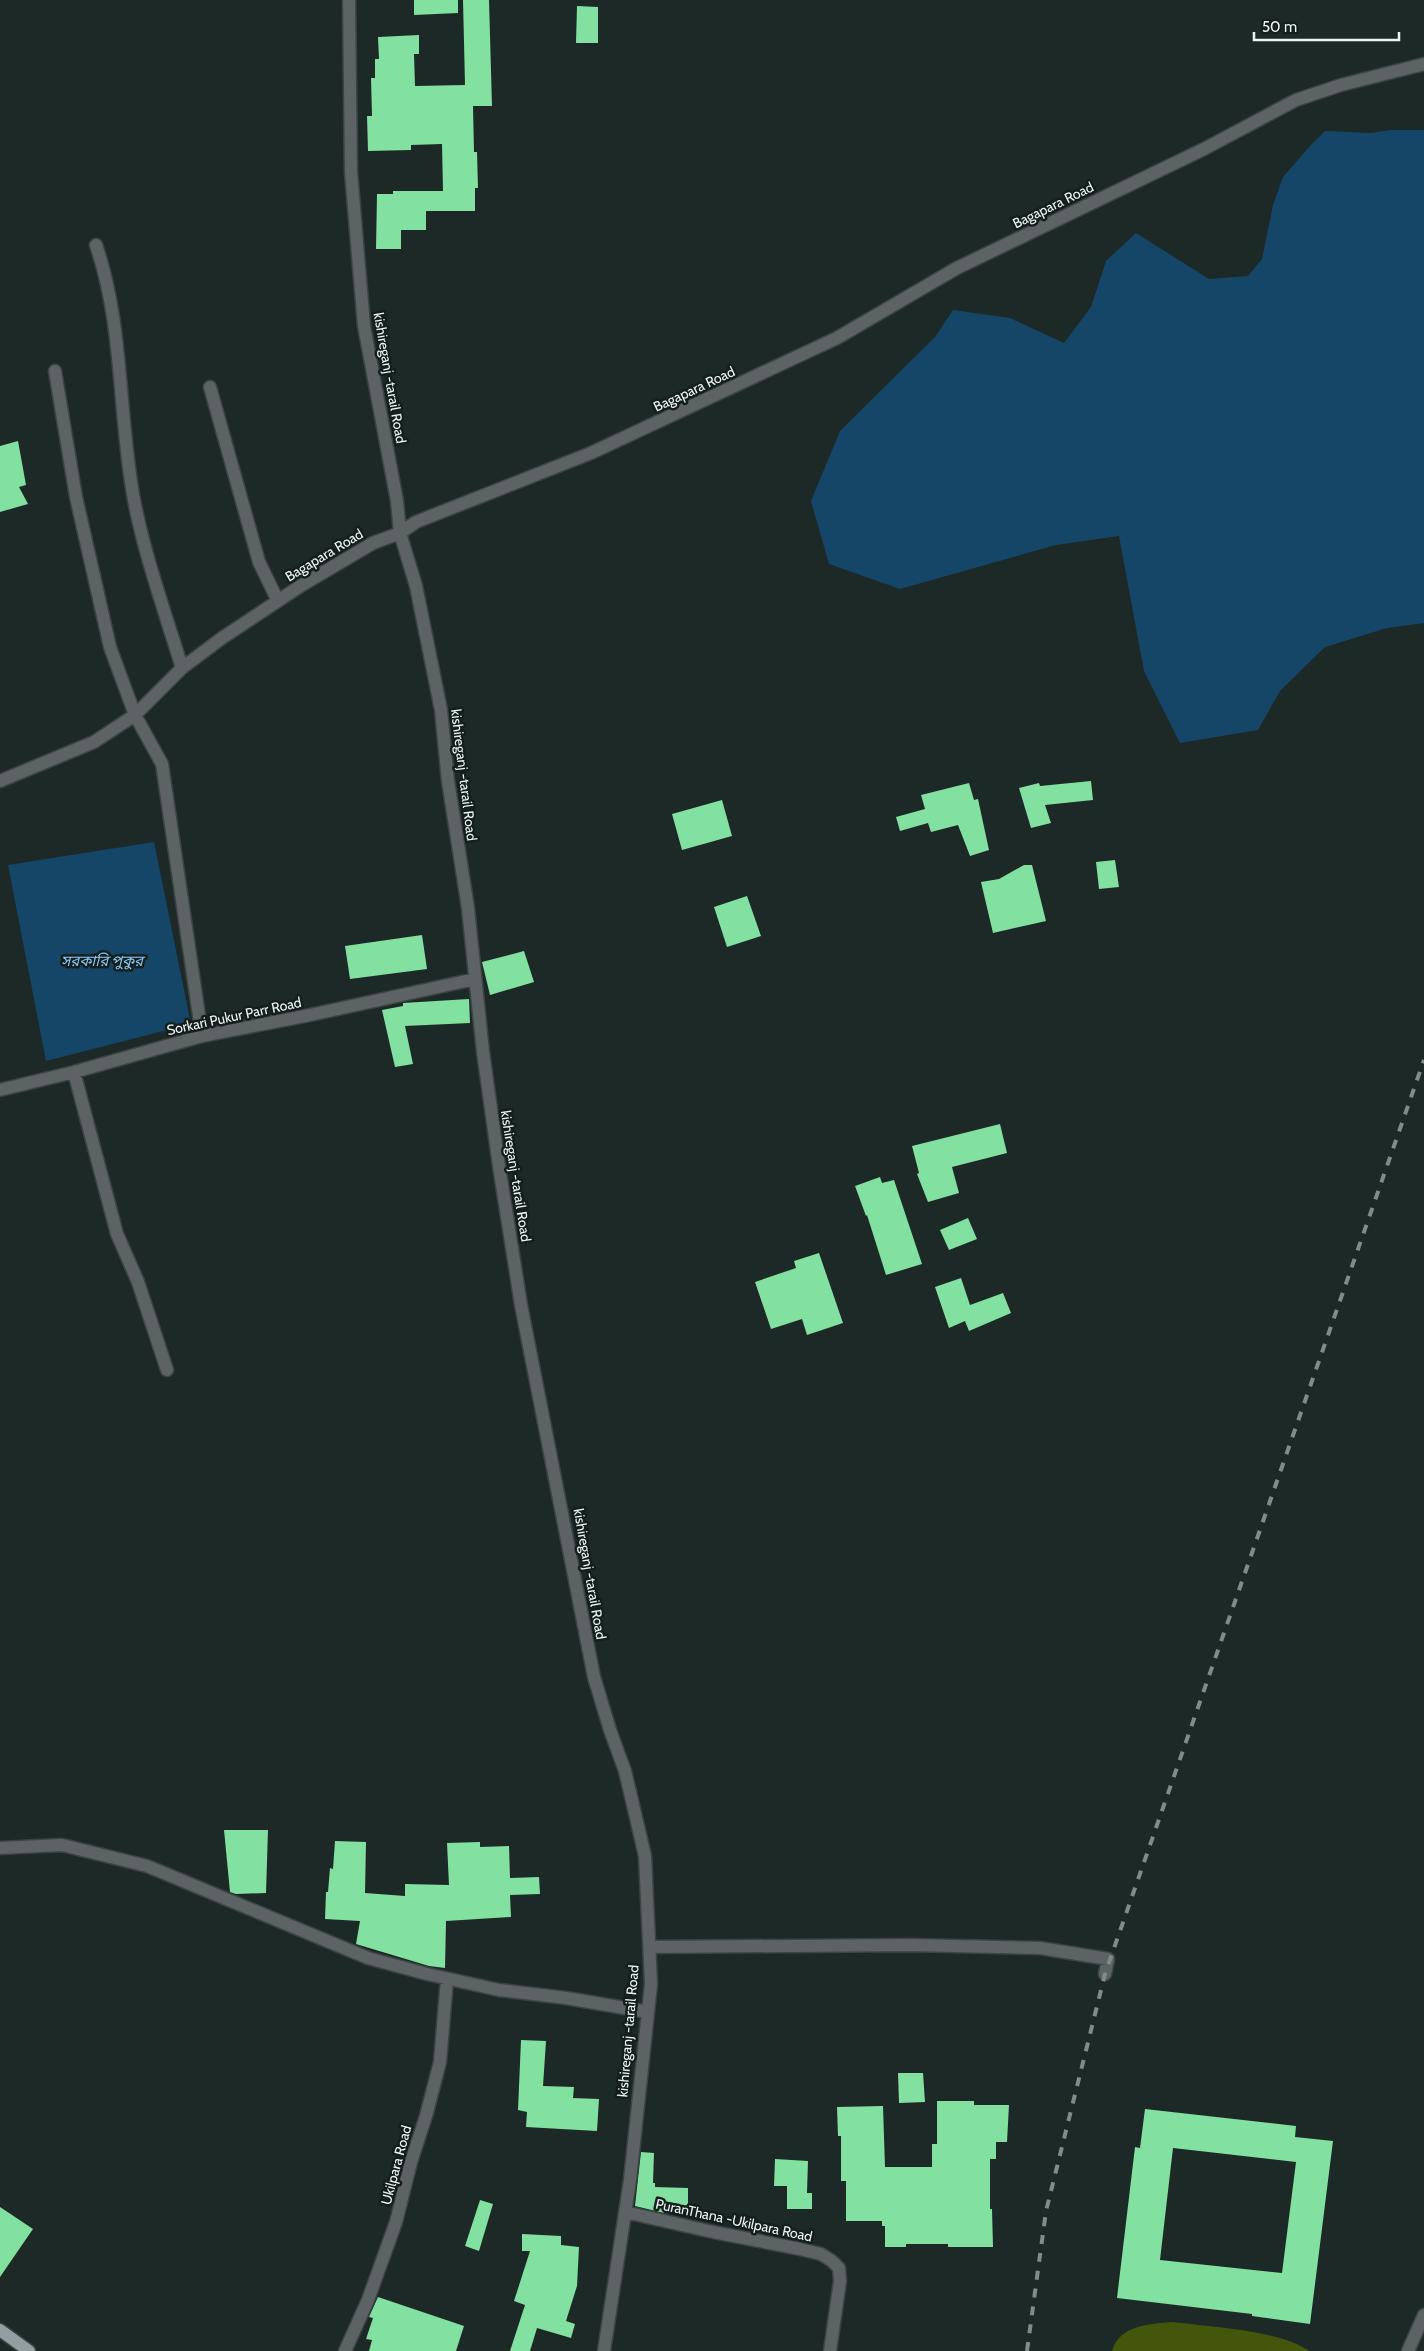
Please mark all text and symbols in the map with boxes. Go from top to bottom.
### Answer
scale bar [1254,10,1399,42]
text: 50 m [1262,18,1297,36]
street label: Bagapara Road [1010,178,1096,232]
street label: kishireganj -tarail Road [370,311,410,445]
street label: Bagapara Road [650,362,738,416]
street label: Bagapara Road [282,525,366,585]
street label: kishireganj -tarail Road [447,708,481,842]
water label: সরকারি পুকুর [61,952,146,970]
street label: Sorkari Pukur Parr Road [165,993,303,1039]
street label: kishireganj -tarail Road [497,1109,535,1243]
street label: kishireganj -tarail Road [570,1507,610,1641]
street label: kishireganj -tarail Road [613,1964,643,2098]
street label: Ukilpara Road [377,2123,415,2207]
street label: PuranThana -Ukilpara Road [654,2195,814,2245]

